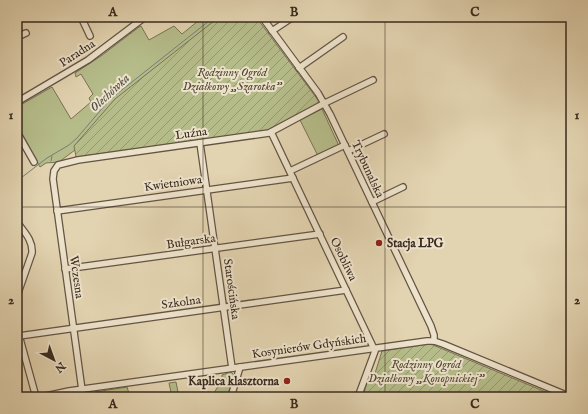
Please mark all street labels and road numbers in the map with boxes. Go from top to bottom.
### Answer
street label: Paradna [57,36,99,71]
street label: Luźna [174,124,209,143]
street label: Trybunalska [348,138,388,201]
street label: Kwietniowa [143,172,204,195]
street label: Bułgarska [166,231,217,252]
street label: Osobliwa [327,235,361,284]
street label: Wczesna [66,255,87,300]
street label: Starościńska [220,258,243,321]
street label: Szkolna [161,292,202,313]
street label: Kosynierów Gdyńskich [251,331,368,362]

